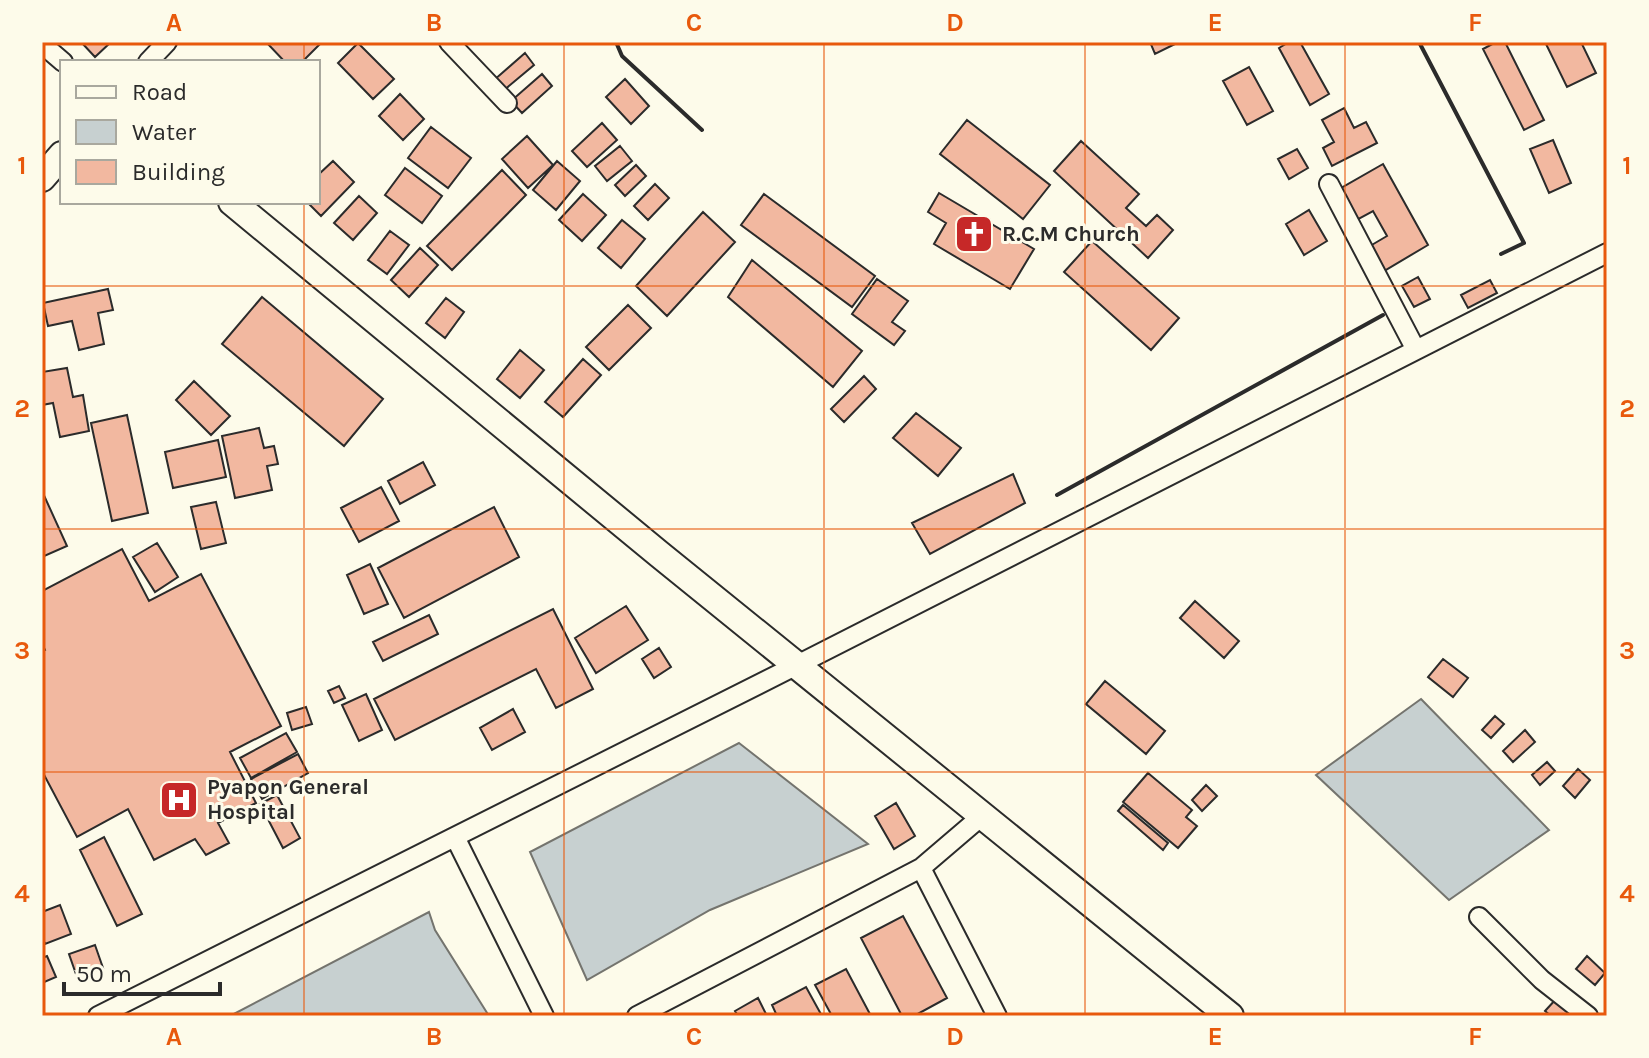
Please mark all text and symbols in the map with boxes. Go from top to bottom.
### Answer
text: A [166,7,182,38]
text: B [426,7,442,38]
text: C [686,7,702,38]
text: D [946,7,964,38]
text: E [1207,7,1223,38]
text: F [1468,7,1482,38]
legend [60,60,320,204]
text: Road [132,78,187,106]
text: Water [132,118,196,146]
text: 1 [17,150,27,181]
text: 1 [1622,150,1632,181]
text: Building [132,158,225,186]
church icon: R.C.M Church [953,213,995,255]
place label: R.C.M Church [1002,221,1140,247]
text: 2 [14,393,30,424]
text: 2 [1619,393,1635,424]
text: 3 [14,635,30,666]
text: 3 [1619,635,1635,666]
place label: Pyapon General Hospital [207,774,369,825]
hospital icon: Pyapon General Hospital [158,779,200,821]
text: 4 [14,878,30,909]
text: 4 [1619,878,1635,909]
scale bar [64,946,220,996]
text: 50 m [76,960,132,988]
text: A [166,1021,182,1052]
text: B [426,1021,442,1052]
text: C [686,1021,702,1052]
text: D [946,1021,964,1052]
text: E [1207,1021,1223,1052]
text: F [1468,1021,1482,1052]

